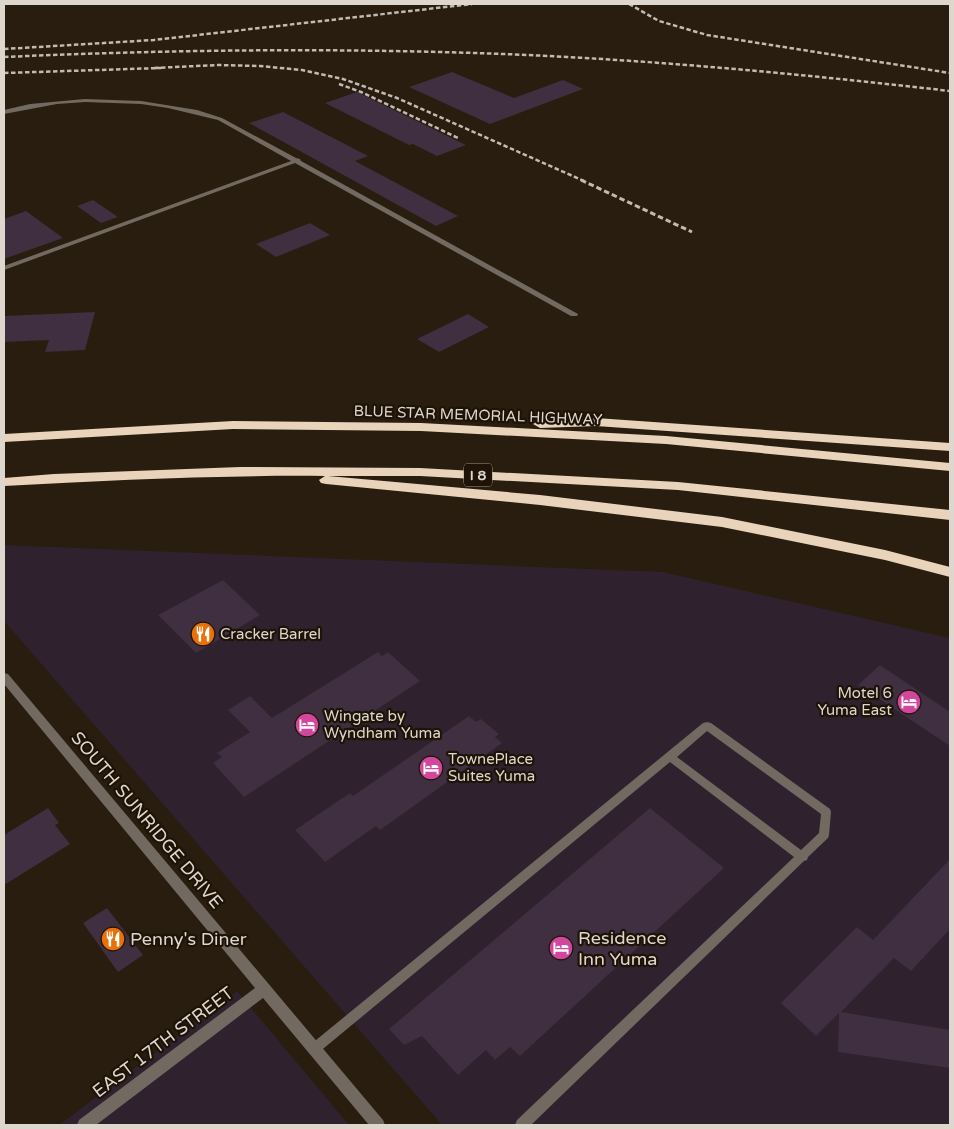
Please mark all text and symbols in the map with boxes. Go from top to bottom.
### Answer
street label: BLUE STAR MEMORIAL HIGHWAY [353,402,603,428]
road number: I 8 [464,464,492,486]
restaurant icon: Cracker Barrel [190,621,216,647]
place label: Cracker Barrel [220,625,321,643]
place label: Motel 6 Yuma East [817,684,892,719]
hotel icon: Motel 6 Yuma East [896,689,922,715]
place label: Wingate by Wyndham Yuma [324,707,441,742]
hotel icon: Wingate by Wyndham Yuma [294,712,320,738]
street label: SOUTH SUNRIDGE DRIVE [66,727,228,913]
place label: TownePlace Suites Yuma [448,750,535,785]
hotel icon: TownePlace Suites Yuma [418,755,444,781]
restaurant icon: Penny's Diner [100,926,126,952]
place label: Residence Inn Yuma [578,927,666,970]
place label: Penny's Diner [130,928,247,950]
hotel icon: Residence Inn Yuma [548,935,574,961]
street label: EAST 17TH STREET [88,982,238,1102]

